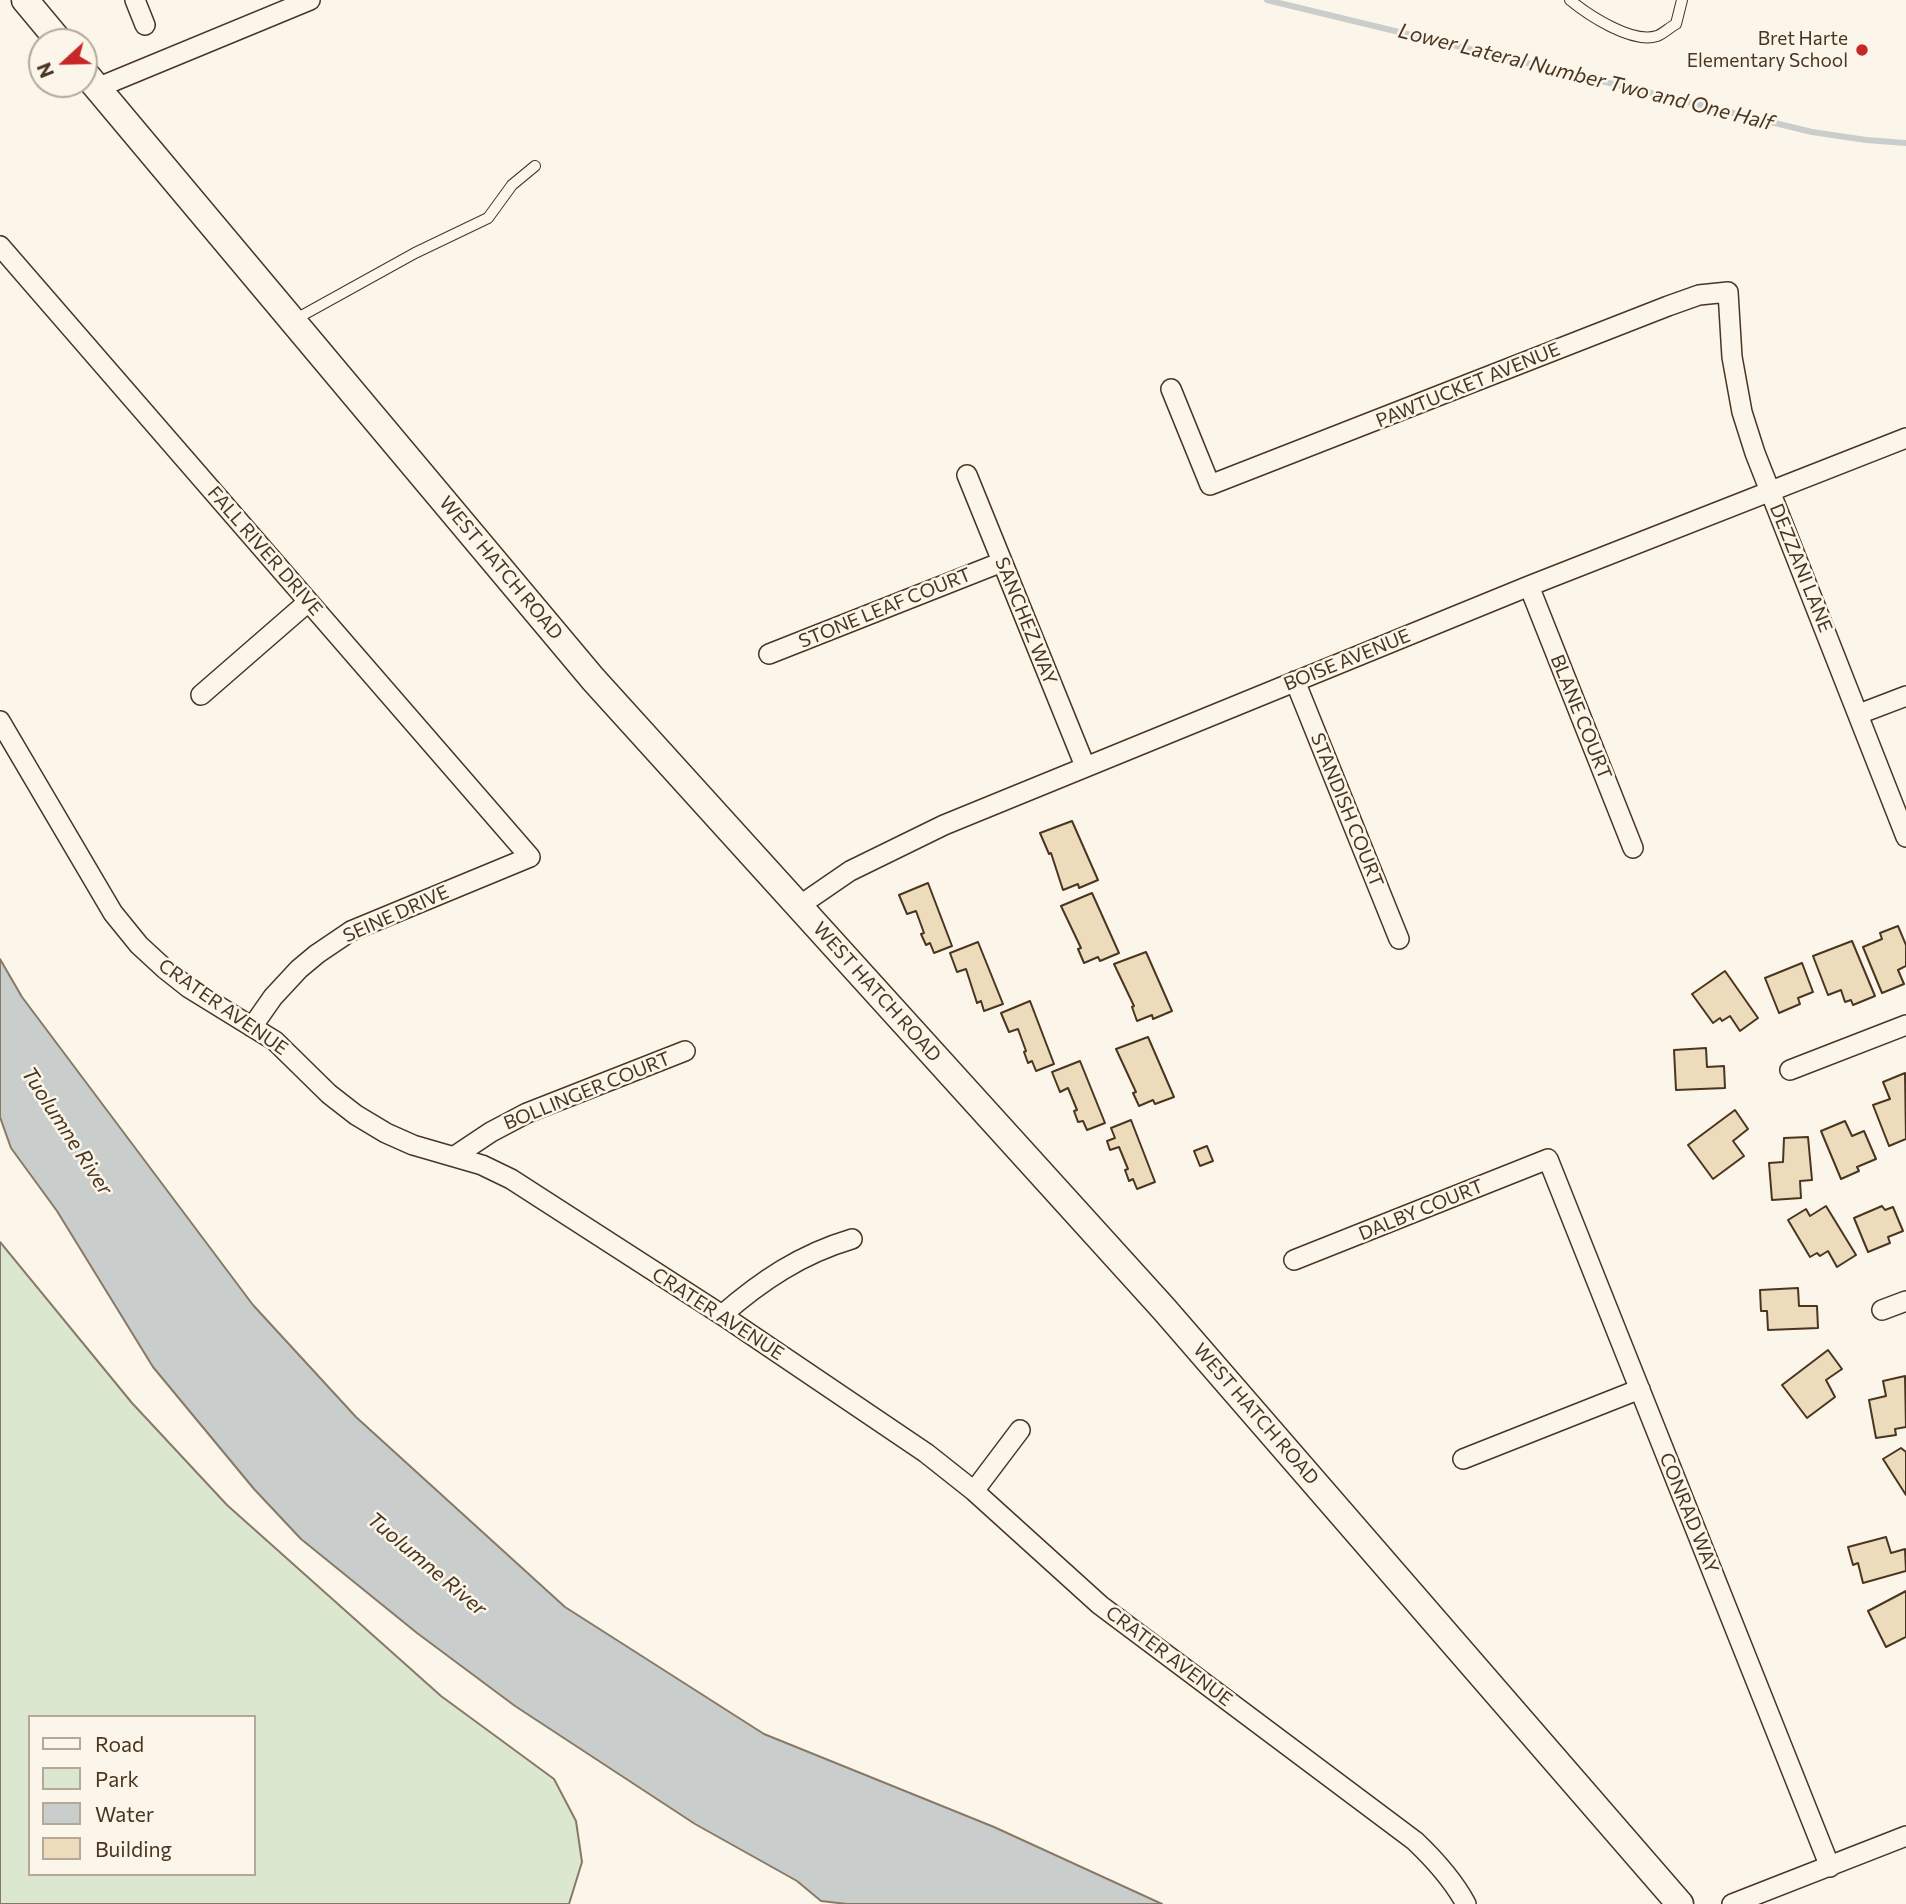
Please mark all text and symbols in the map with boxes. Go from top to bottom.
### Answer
water label: Lower Lateral Number Two and One Half [1396,18,1776,136]
north arrow [28,28,98,98]
place label: Bret Harte Elementary School [1687,28,1848,72]
marker: Bret Harte Elementary School [1854,42,1870,58]
text: N [32,59,58,81]
street label: PAWTUCKET AVENUE [1373,338,1563,432]
street label: FALL RIVER DRIVE [203,482,327,620]
street label: WEST HATCH ROAD [434,492,568,644]
street label: DEZZANI LANE [1765,500,1837,636]
street label: SANCHEZ WAY [990,554,1062,688]
street label: STONE LEAF COURT [795,563,975,653]
street label: BOISE AVENUE [1280,624,1414,696]
street label: BLANE COURT [1546,651,1616,783]
street label: STANDISH COURT [1306,730,1388,890]
street label: SEINE DRIVE [340,881,452,947]
street label: WEST HATCH ROAD [808,917,946,1067]
street label: CRATER AVENUE [154,954,292,1060]
street label: BOLLINGER COURT [500,1047,674,1135]
water label: Tuolumne River [16,1062,118,1200]
street label: DALBY COURT [1355,1175,1487,1245]
street label: CRATER AVENUE [648,1263,788,1365]
street label: WEST HATCH ROAD [1188,1339,1324,1489]
street label: CONRAD WAY [1654,1449,1724,1577]
water label: Tuolumne River [362,1507,492,1621]
street label: CRATER AVENUE [1101,1601,1237,1711]
legend [28,1715,256,1876]
text: Road [95,1731,144,1756]
text: Park [95,1766,139,1791]
text: Water [95,1801,154,1826]
text: Building [95,1836,172,1861]

